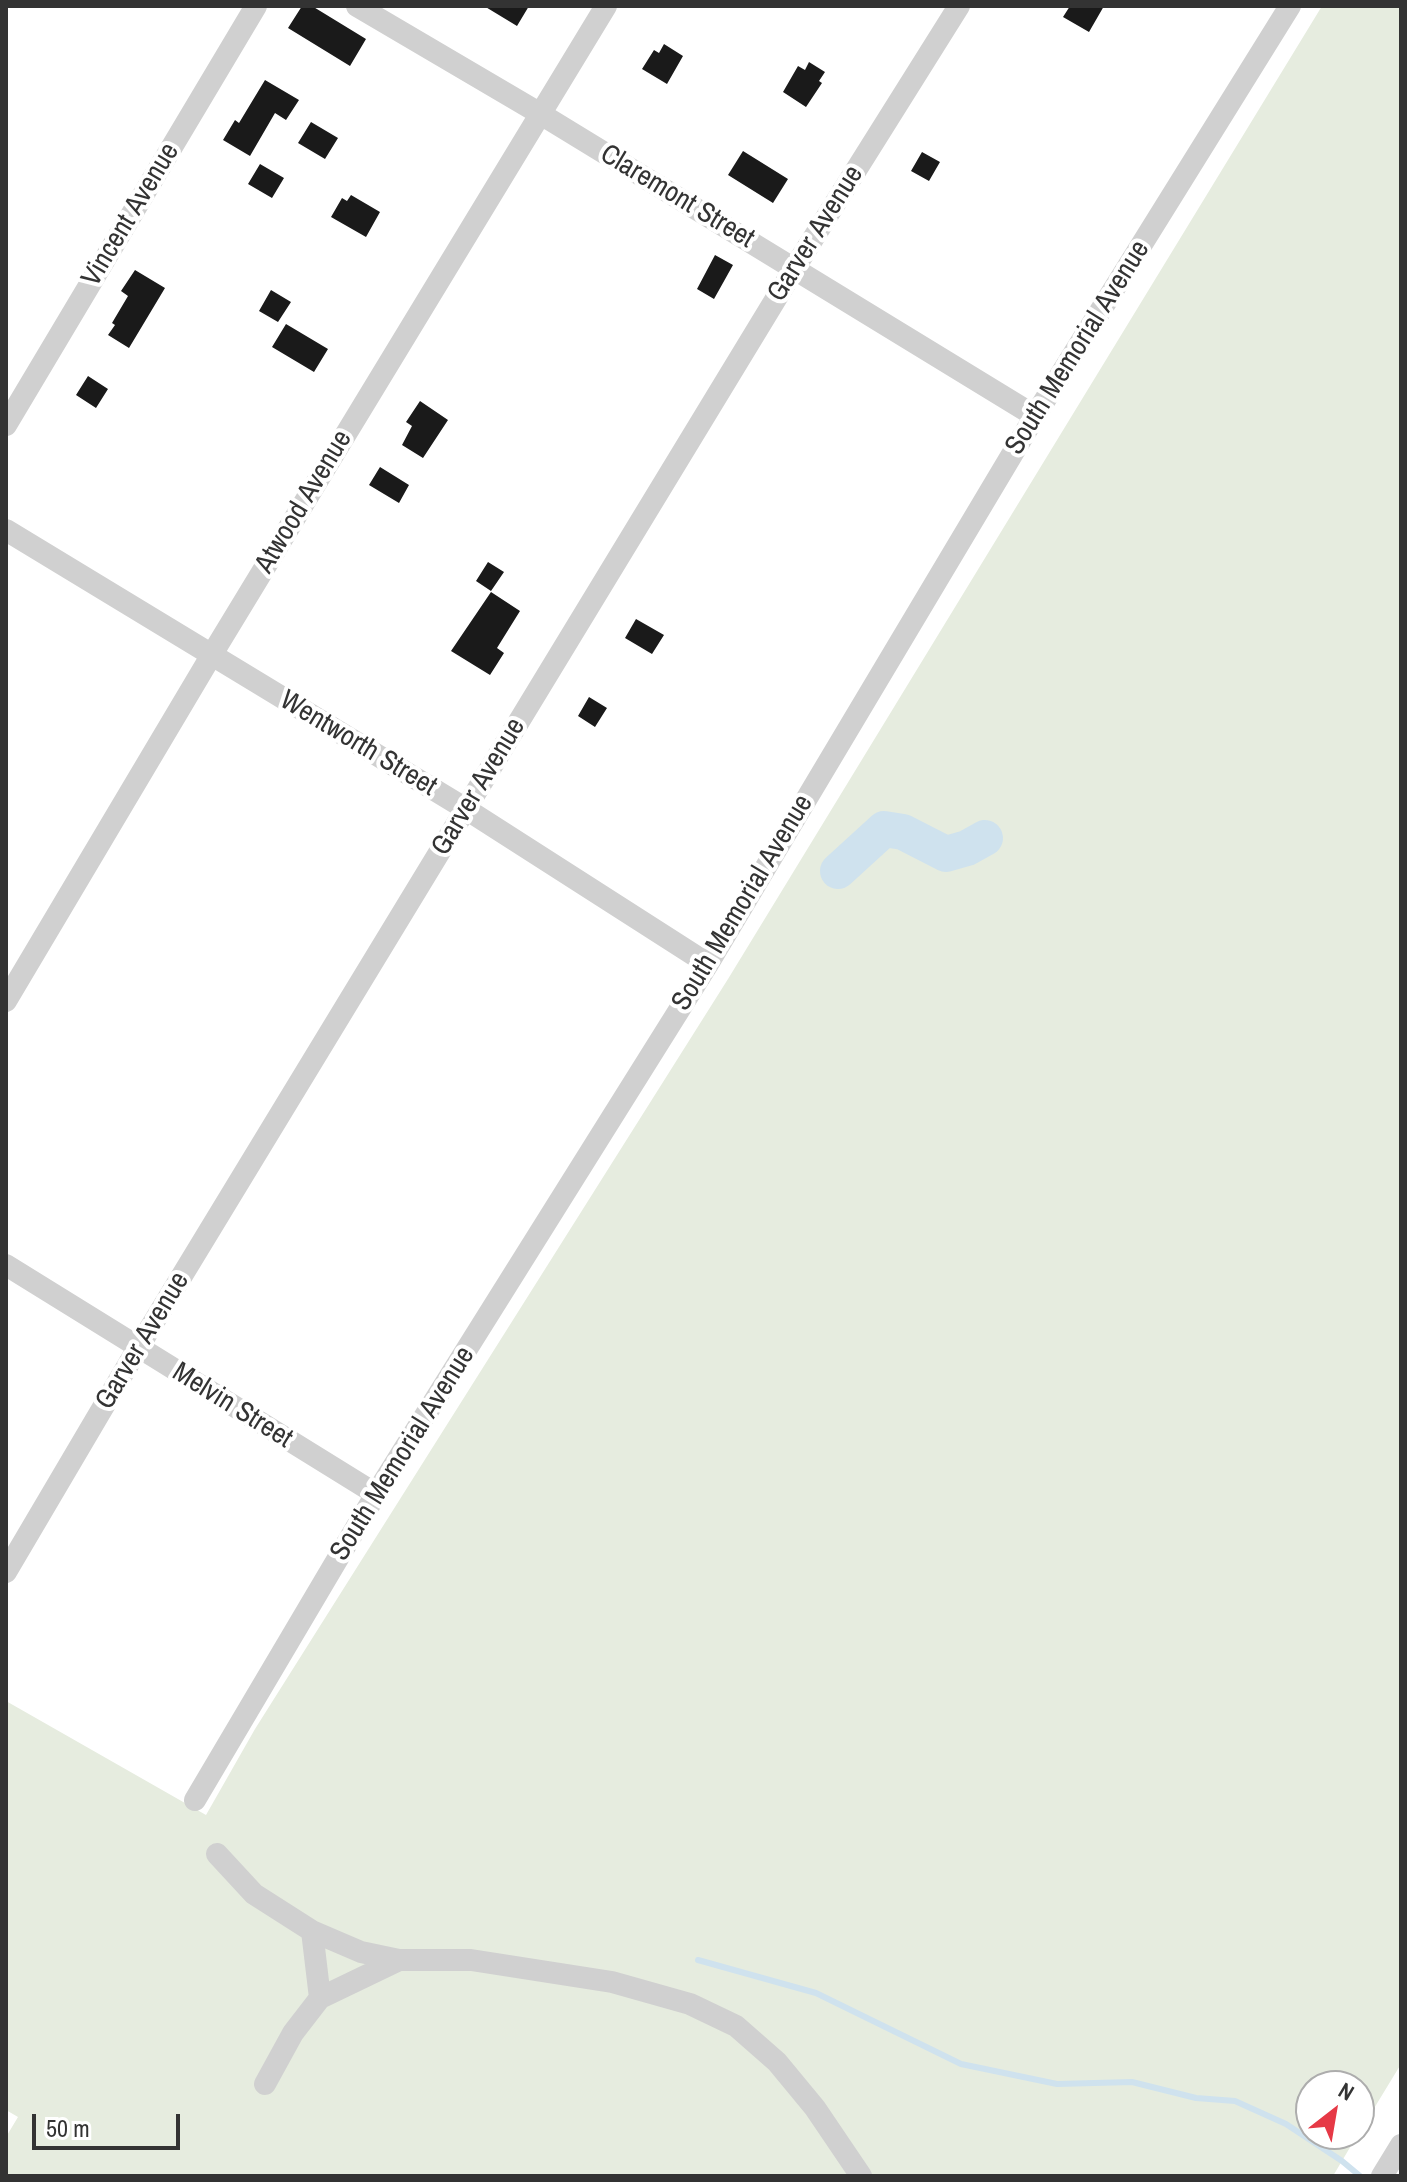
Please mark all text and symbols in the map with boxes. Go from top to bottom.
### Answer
street label: Vincent Avenue [75,137,187,293]
street label: Claremont Street [594,138,760,256]
street label: Garver Avenue [761,160,871,308]
street label: South Memorial Avenue [999,235,1157,461]
street label: Atwood Avenue [248,425,360,579]
street label: Wentworth Street [273,684,443,804]
street label: Garver Avenue [425,712,533,862]
street label: South Memorial Avenue [665,789,821,1017]
street label: Garver Avenue [89,1266,197,1416]
street label: South Memorial Avenue [324,1341,482,1567]
street label: Melvin Street [166,1356,298,1456]
north arrow [1295,2070,1375,2150]
text: N [1333,2075,1360,2107]
scale bar [36,2098,184,2148]
text: 50 m [46,2112,90,2144]

